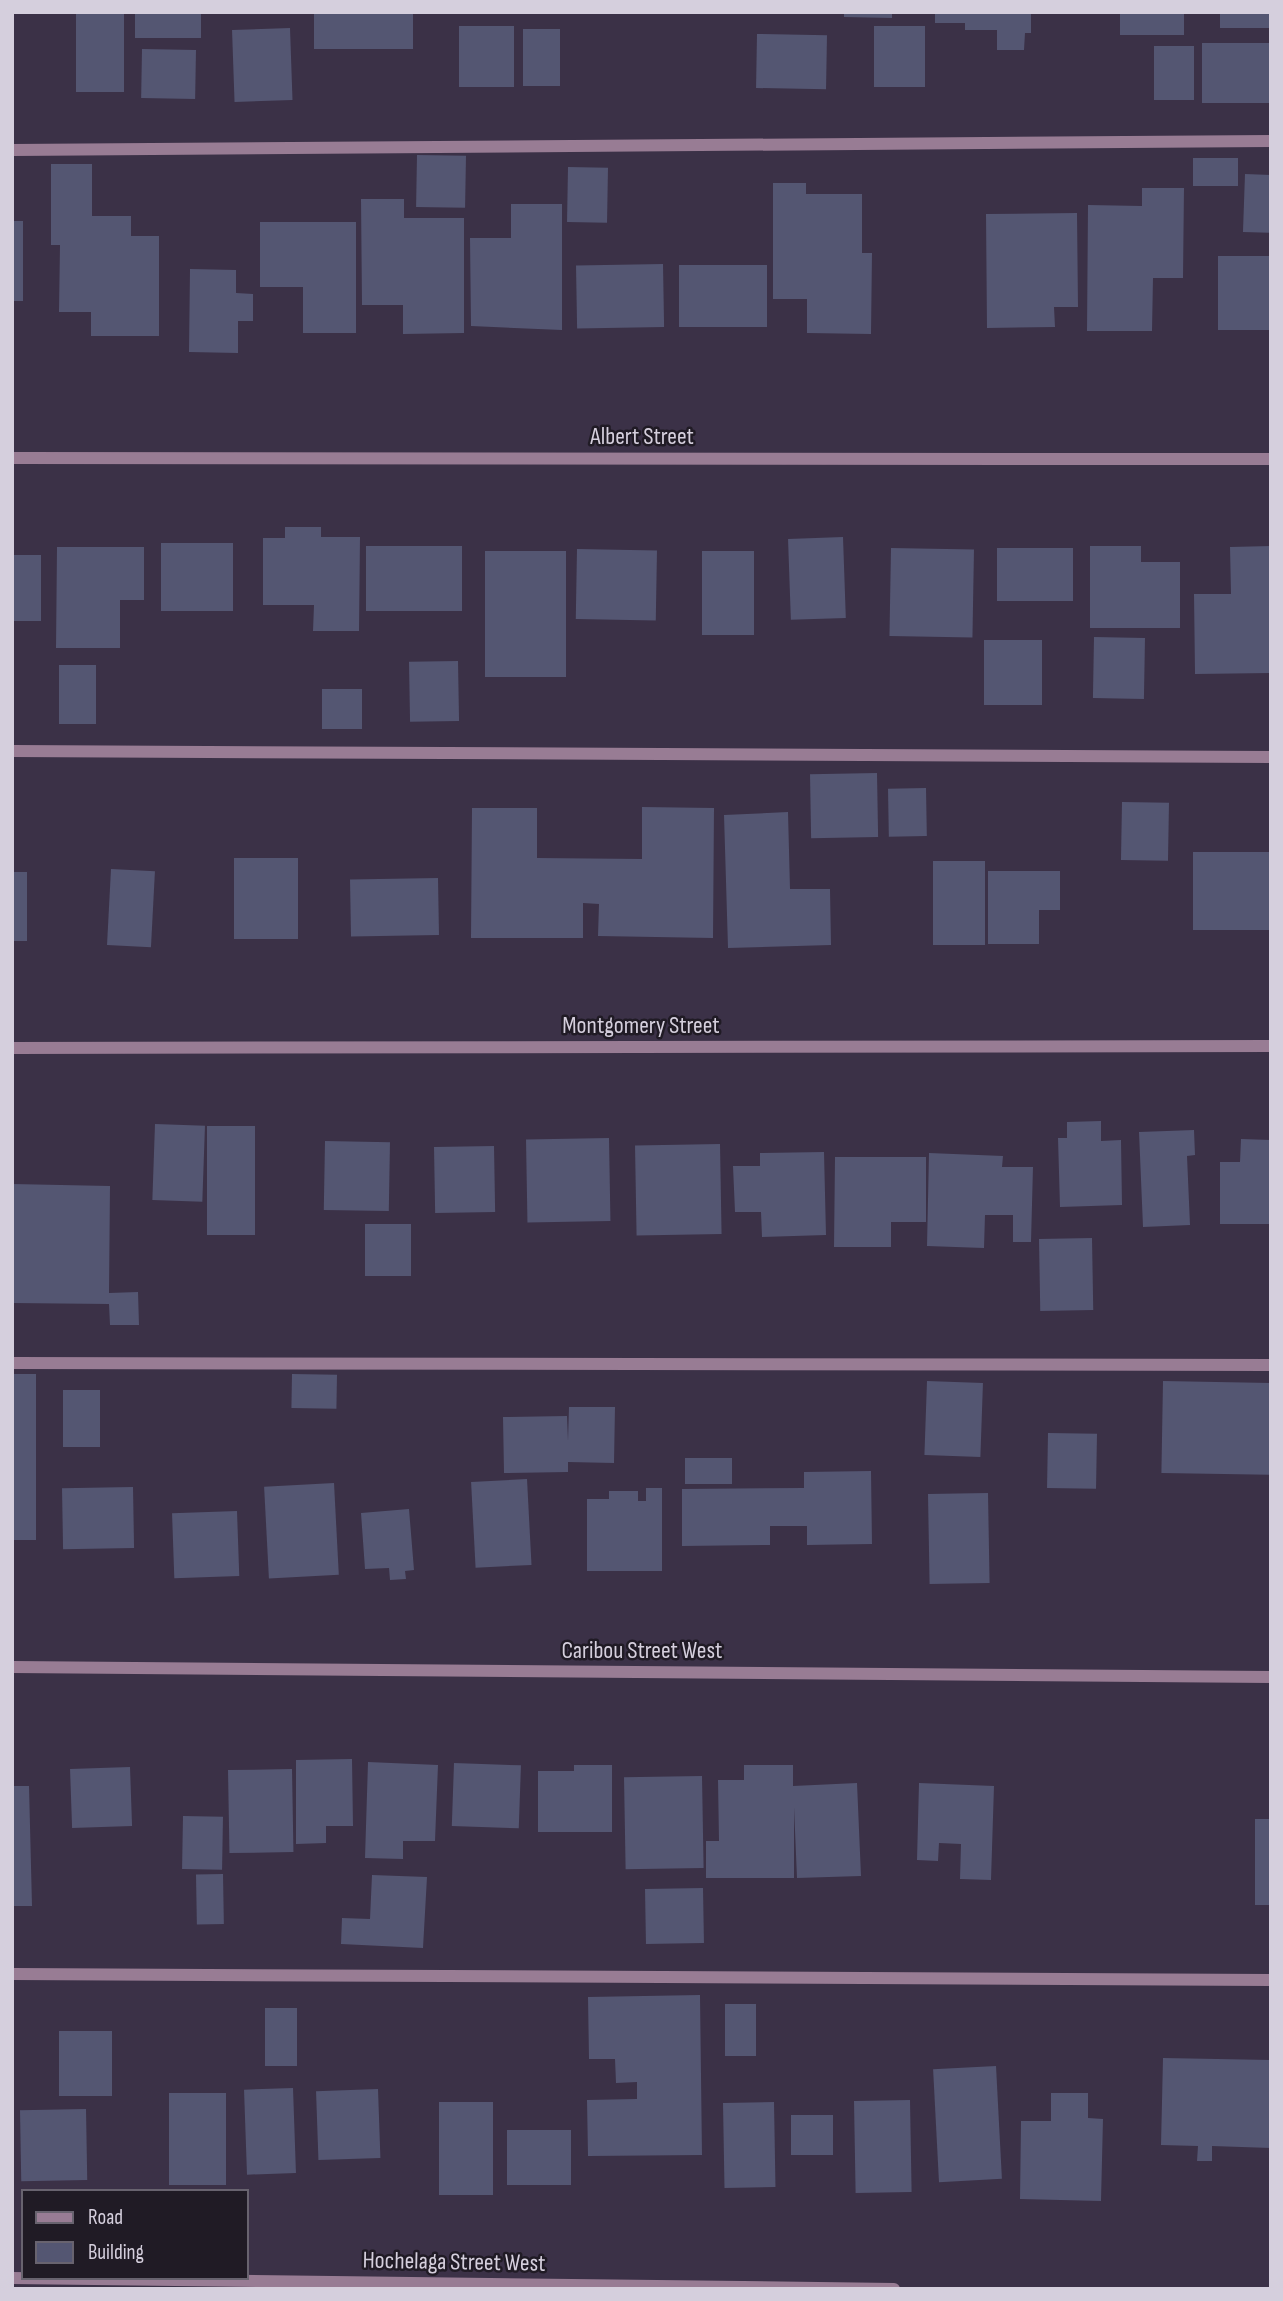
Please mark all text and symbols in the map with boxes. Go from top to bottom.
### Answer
street label: Albert Street [590,423,694,451]
street label: Montgomery Street [562,1012,720,1040]
street label: Caribou Street West [562,1637,722,1665]
legend [21,2189,248,2280]
text: Road [88,2205,123,2230]
text: Building [88,2240,144,2265]
street label: Hochelaga Street West [362,2246,546,2278]

